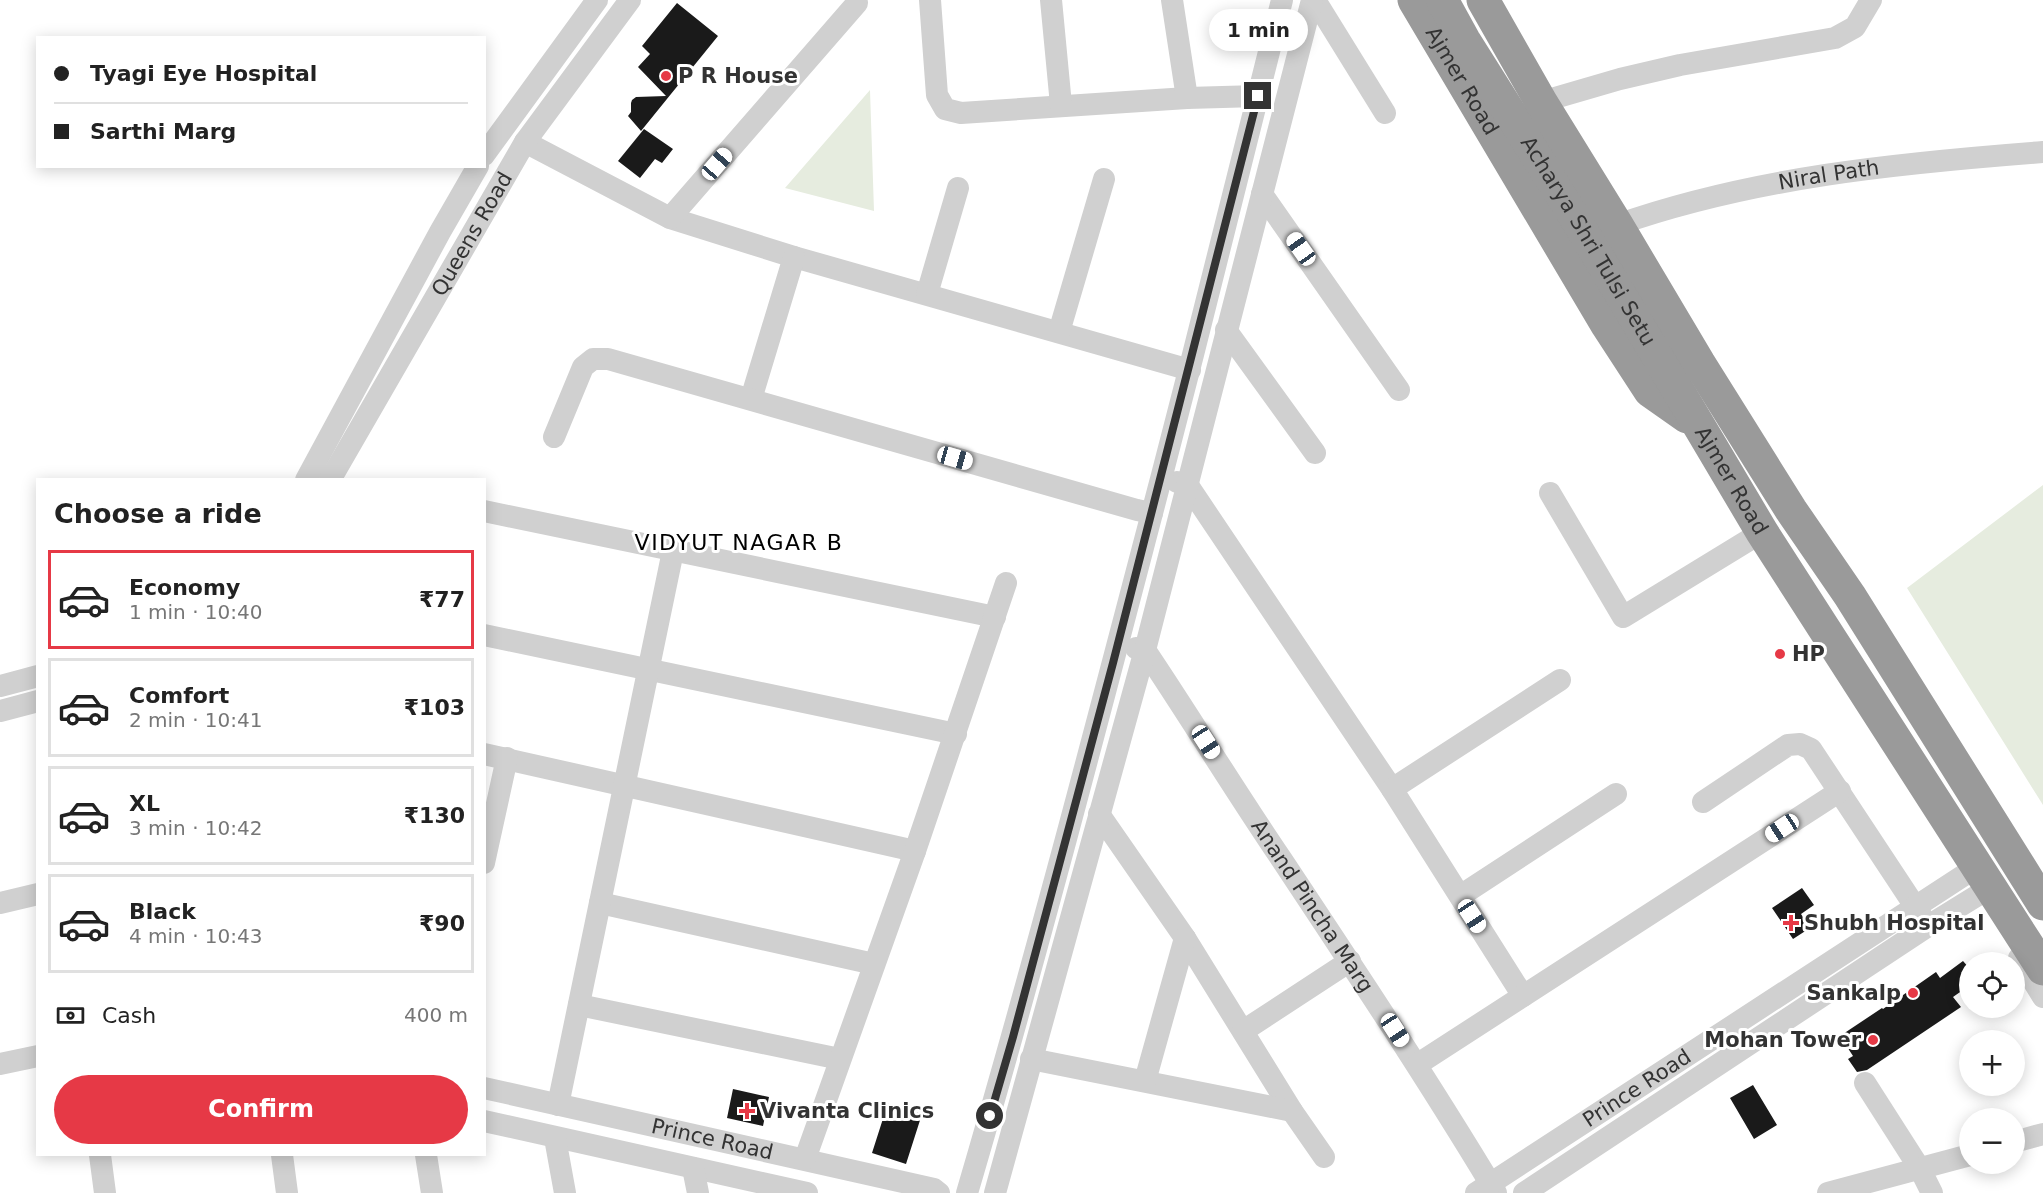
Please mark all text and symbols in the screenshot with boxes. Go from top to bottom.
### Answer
callout: 1 min [1208,9,1308,51]
text: 1 min [1227,18,1290,42]
street label: Ajmer Road [1421,22,1503,139]
text: Tyagi Eye Hospital [90,61,317,86]
place label: P R House [678,64,798,88]
marker: P R House [659,69,673,83]
route end [1244,82,1271,109]
text: Sarthi Marg [90,119,236,144]
street label: Acharya Shri Tulsi Setu [1516,132,1661,350]
car [698,145,736,183]
street label: Niral Path [1776,156,1881,195]
street label: Queens Road [427,168,517,300]
car [1283,229,1319,269]
street label: Ajmer Road [1690,422,1773,539]
car [935,444,975,472]
text: Choose a ride [54,498,262,529]
district label: VIDYUT NAGAR B [635,530,843,555]
icon: car [57,573,111,627]
text: Economy [129,575,240,600]
text: ₹77 [419,587,465,612]
text: 1 min · 10:40 [129,600,263,624]
place label: HP [1792,642,1825,666]
marker: HP [1773,647,1787,661]
icon: car [57,681,111,735]
text: Comfort [129,683,229,708]
text: ₹103 [404,695,465,720]
text: 2 min · 10:41 [129,708,263,732]
car [1189,722,1223,762]
icon: car [57,789,111,843]
text: XL [129,791,160,816]
text: ₹130 [404,803,465,828]
car [1762,811,1802,845]
street label: Anand Pincha Marg [1246,815,1378,997]
text: 3 min · 10:42 [129,816,263,840]
car [1455,896,1489,936]
icon: car [57,897,111,951]
text: Black [129,899,196,924]
text: ₹90 [419,911,465,936]
place label: Shubh Hospital [1804,911,1984,935]
marker: Shubh Hospital [1782,914,1800,932]
text: 4 min · 10:43 [129,924,263,948]
map controls [1959,952,2025,1174]
button: locate [1959,952,2025,1018]
place label: Sankalp [1806,981,1901,1005]
marker: Sankalp [1906,986,1920,1000]
icon: cash [54,999,87,1032]
text: Cash [102,1003,156,1028]
text: 400 m [404,1003,468,1027]
car [1378,1010,1412,1050]
place label: Mohan Tower [1704,1028,1862,1052]
button: + [1959,1030,2025,1096]
marker: Mohan Tower [1866,1033,1880,1047]
street label: Prince Road [1578,1044,1695,1132]
button: Confirm [54,1075,468,1144]
place label: Vivanta Clinics [760,1099,934,1123]
marker: Vivanta Clinics [738,1102,756,1120]
route start [976,1102,1003,1129]
button: − [1959,1108,2025,1174]
street label: Prince Road [649,1114,775,1165]

